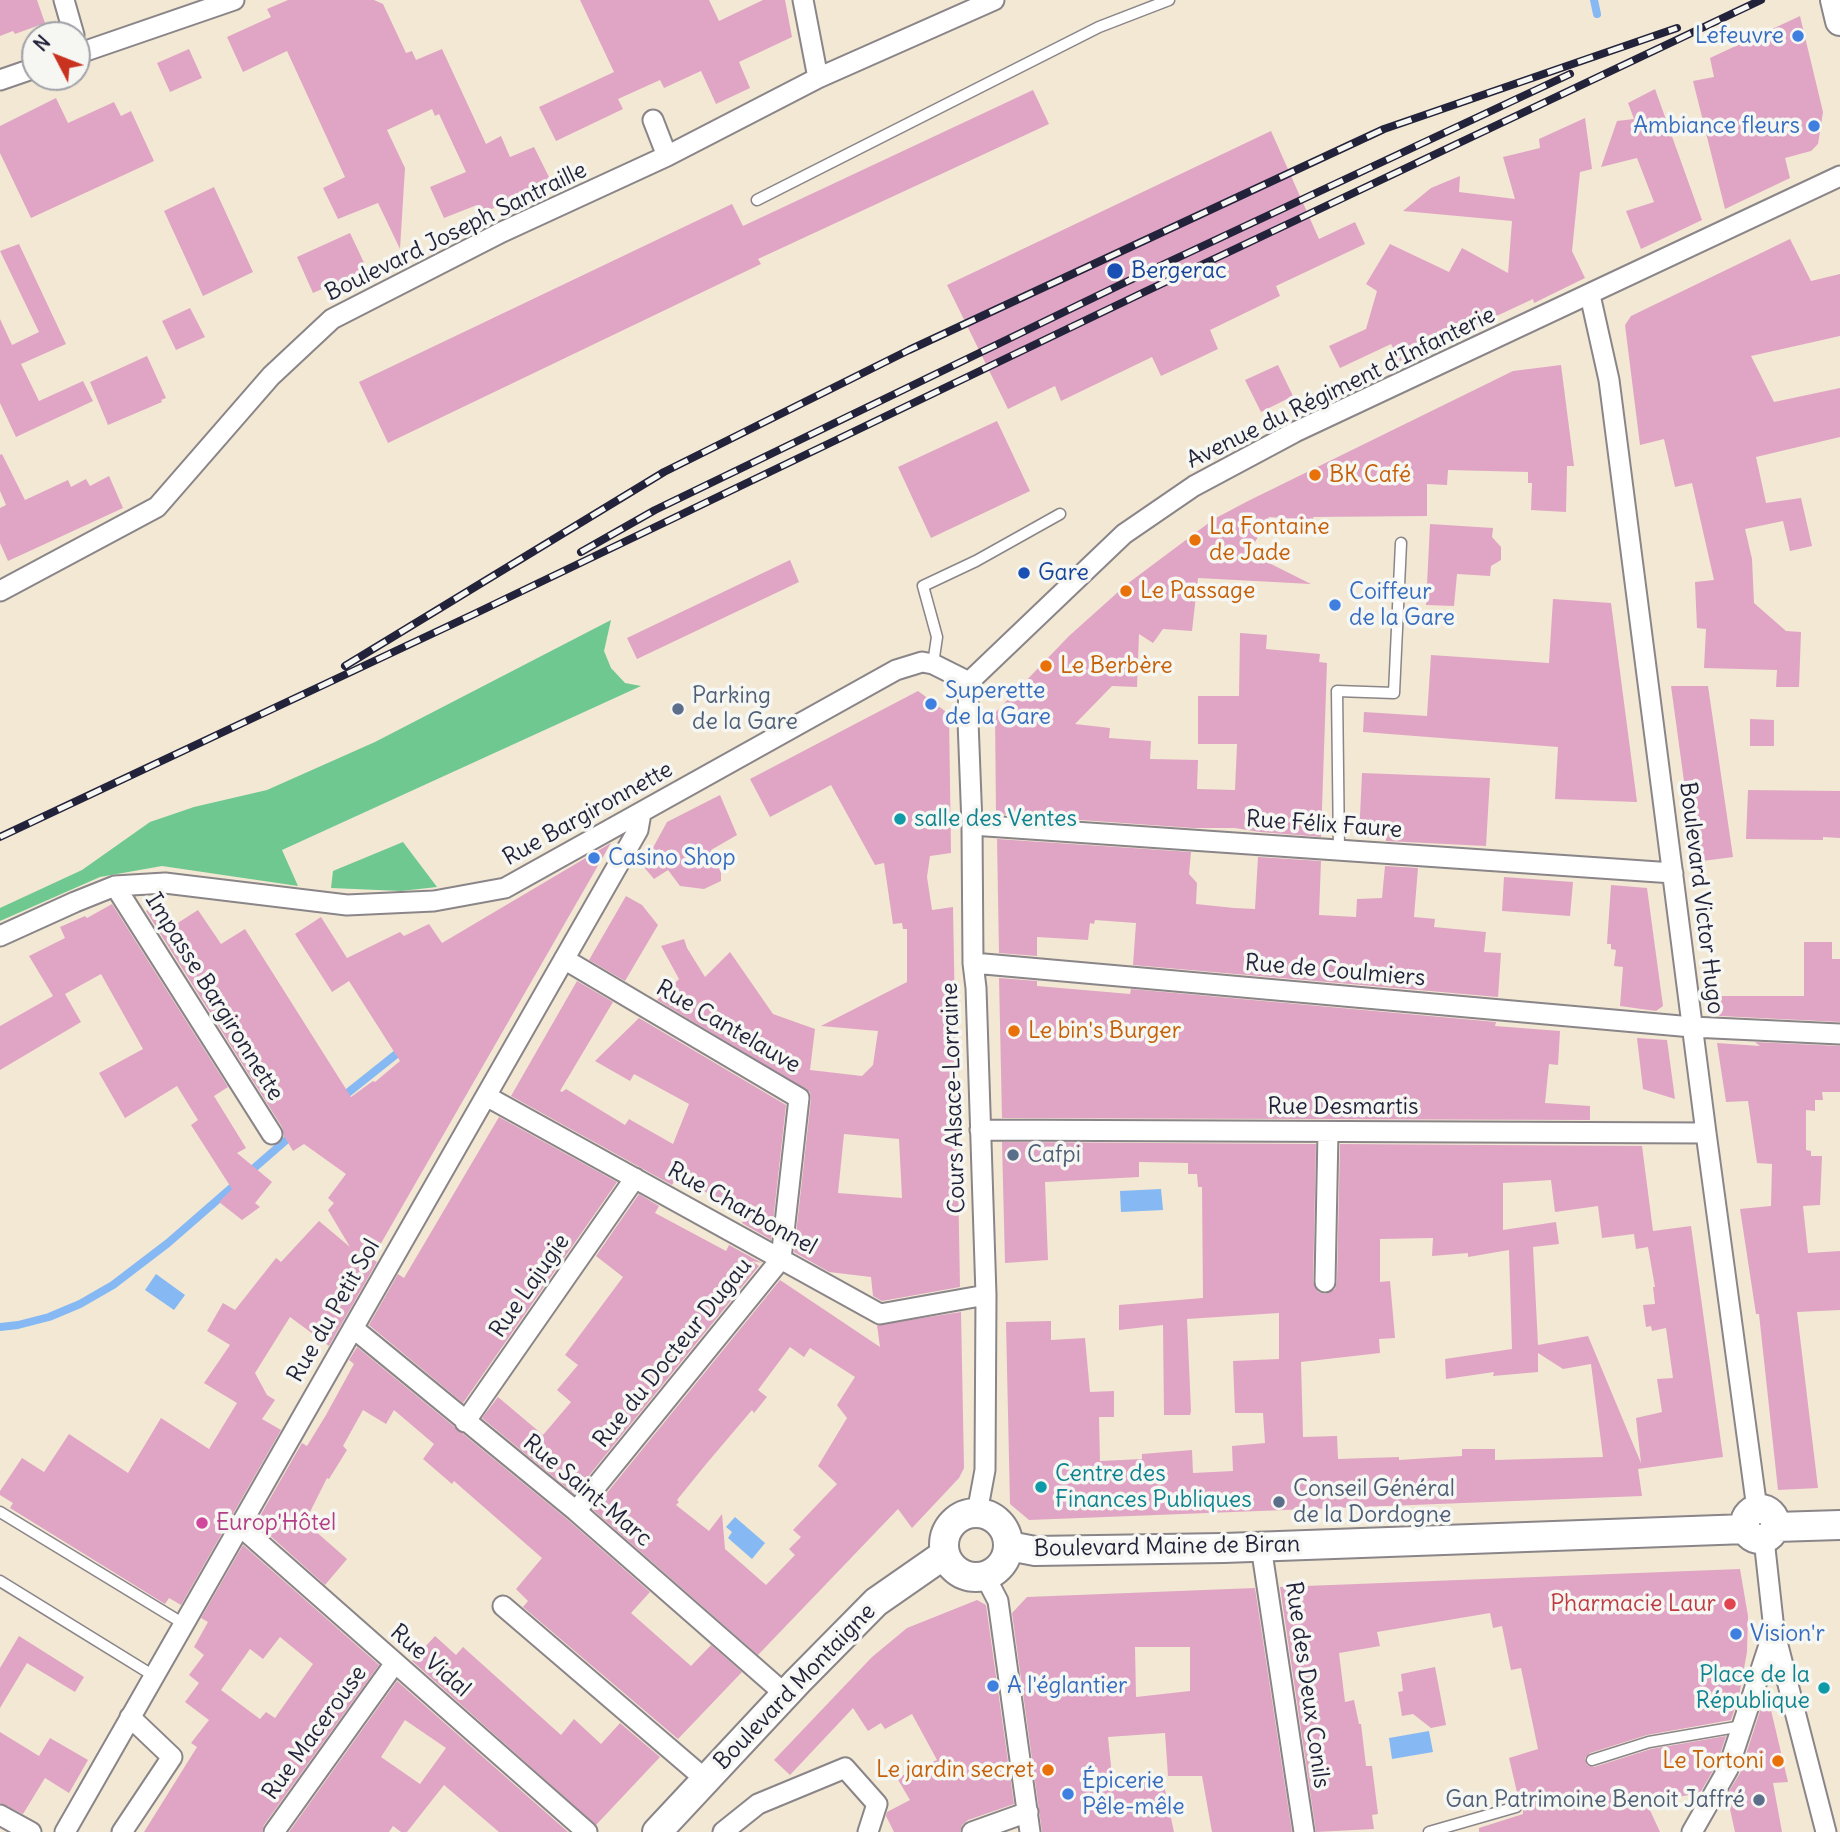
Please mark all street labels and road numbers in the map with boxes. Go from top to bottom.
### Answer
street label: Boulevard Joseph Santraille [321,157,591,307]
street label: Avenue du Régiment d'Infanterie [1182,301,1500,475]
street label: Rue Bargironnette [498,756,678,872]
street label: Boulevard Victor Hugo [1673,780,1729,1016]
street label: Rue Félix Faure [1245,806,1403,844]
street label: Impasse Bargironnette [139,888,289,1106]
street label: Rue de Coulmiers [1244,949,1426,993]
street label: Rue Cantelauve [651,975,805,1079]
street label: Cours Alsace-Lorraine [936,982,972,1214]
street label: Rue Desmartis [1268,1093,1418,1121]
street label: Rue Charbonnel [663,1157,821,1261]
street label: Rue Lajugie [484,1229,576,1343]
street label: Rue du Petit Sol [282,1235,386,1387]
street label: Rue du Docteur Dugau [588,1253,758,1453]
street label: Rue Saint-Marc [517,1429,657,1553]
street label: Boulevard Maine de Biran [1034,1531,1300,1563]
street label: Rue des Deux Conils [1279,1580,1335,1790]
street label: Boulevard Montaigne [709,1598,881,1776]
street label: Rue Vidal [384,1619,476,1703]
street label: Rue Macerouse [257,1660,373,1806]

